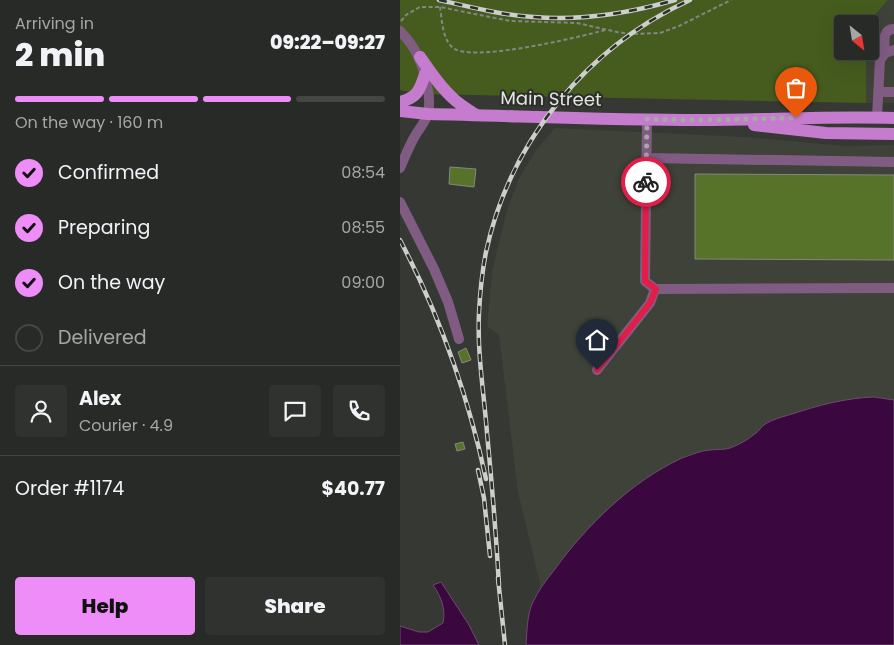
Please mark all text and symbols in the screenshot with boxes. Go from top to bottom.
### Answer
text: Arriving in [15,12,94,35]
north arrow [834,15,879,60]
map controls [834,15,879,60]
text: 09:22–09:27 [270,29,385,56]
text: 2 min [15,32,105,77]
pin [775,67,817,118]
icon: bag [782,74,810,102]
street label: Main Street [500,85,602,112]
text: On the way · 160 m [15,111,163,134]
courier [621,157,671,207]
icon: check [15,159,43,187]
text: Confirmed [58,159,159,186]
text: 08:54 [341,161,385,184]
icon: bike [632,168,660,196]
icon: check [15,214,43,242]
text: Preparing [58,214,150,241]
text: 08:55 [341,216,385,239]
icon: check [15,269,43,297]
text: On the way [58,269,165,296]
text: 09:00 [341,271,385,294]
pin [576,319,618,370]
text: Delivered [58,324,147,351]
icon: home [583,326,611,354]
button: person [15,385,67,437]
text: Alex [79,385,121,412]
button: chat [269,385,321,437]
button: phone [333,385,385,437]
text: Courier · 4.9 [79,414,173,437]
text: Order #1174 [15,475,124,502]
text: $40.77 [322,475,385,502]
button: Help [15,577,195,635]
button: Share [205,577,385,635]

